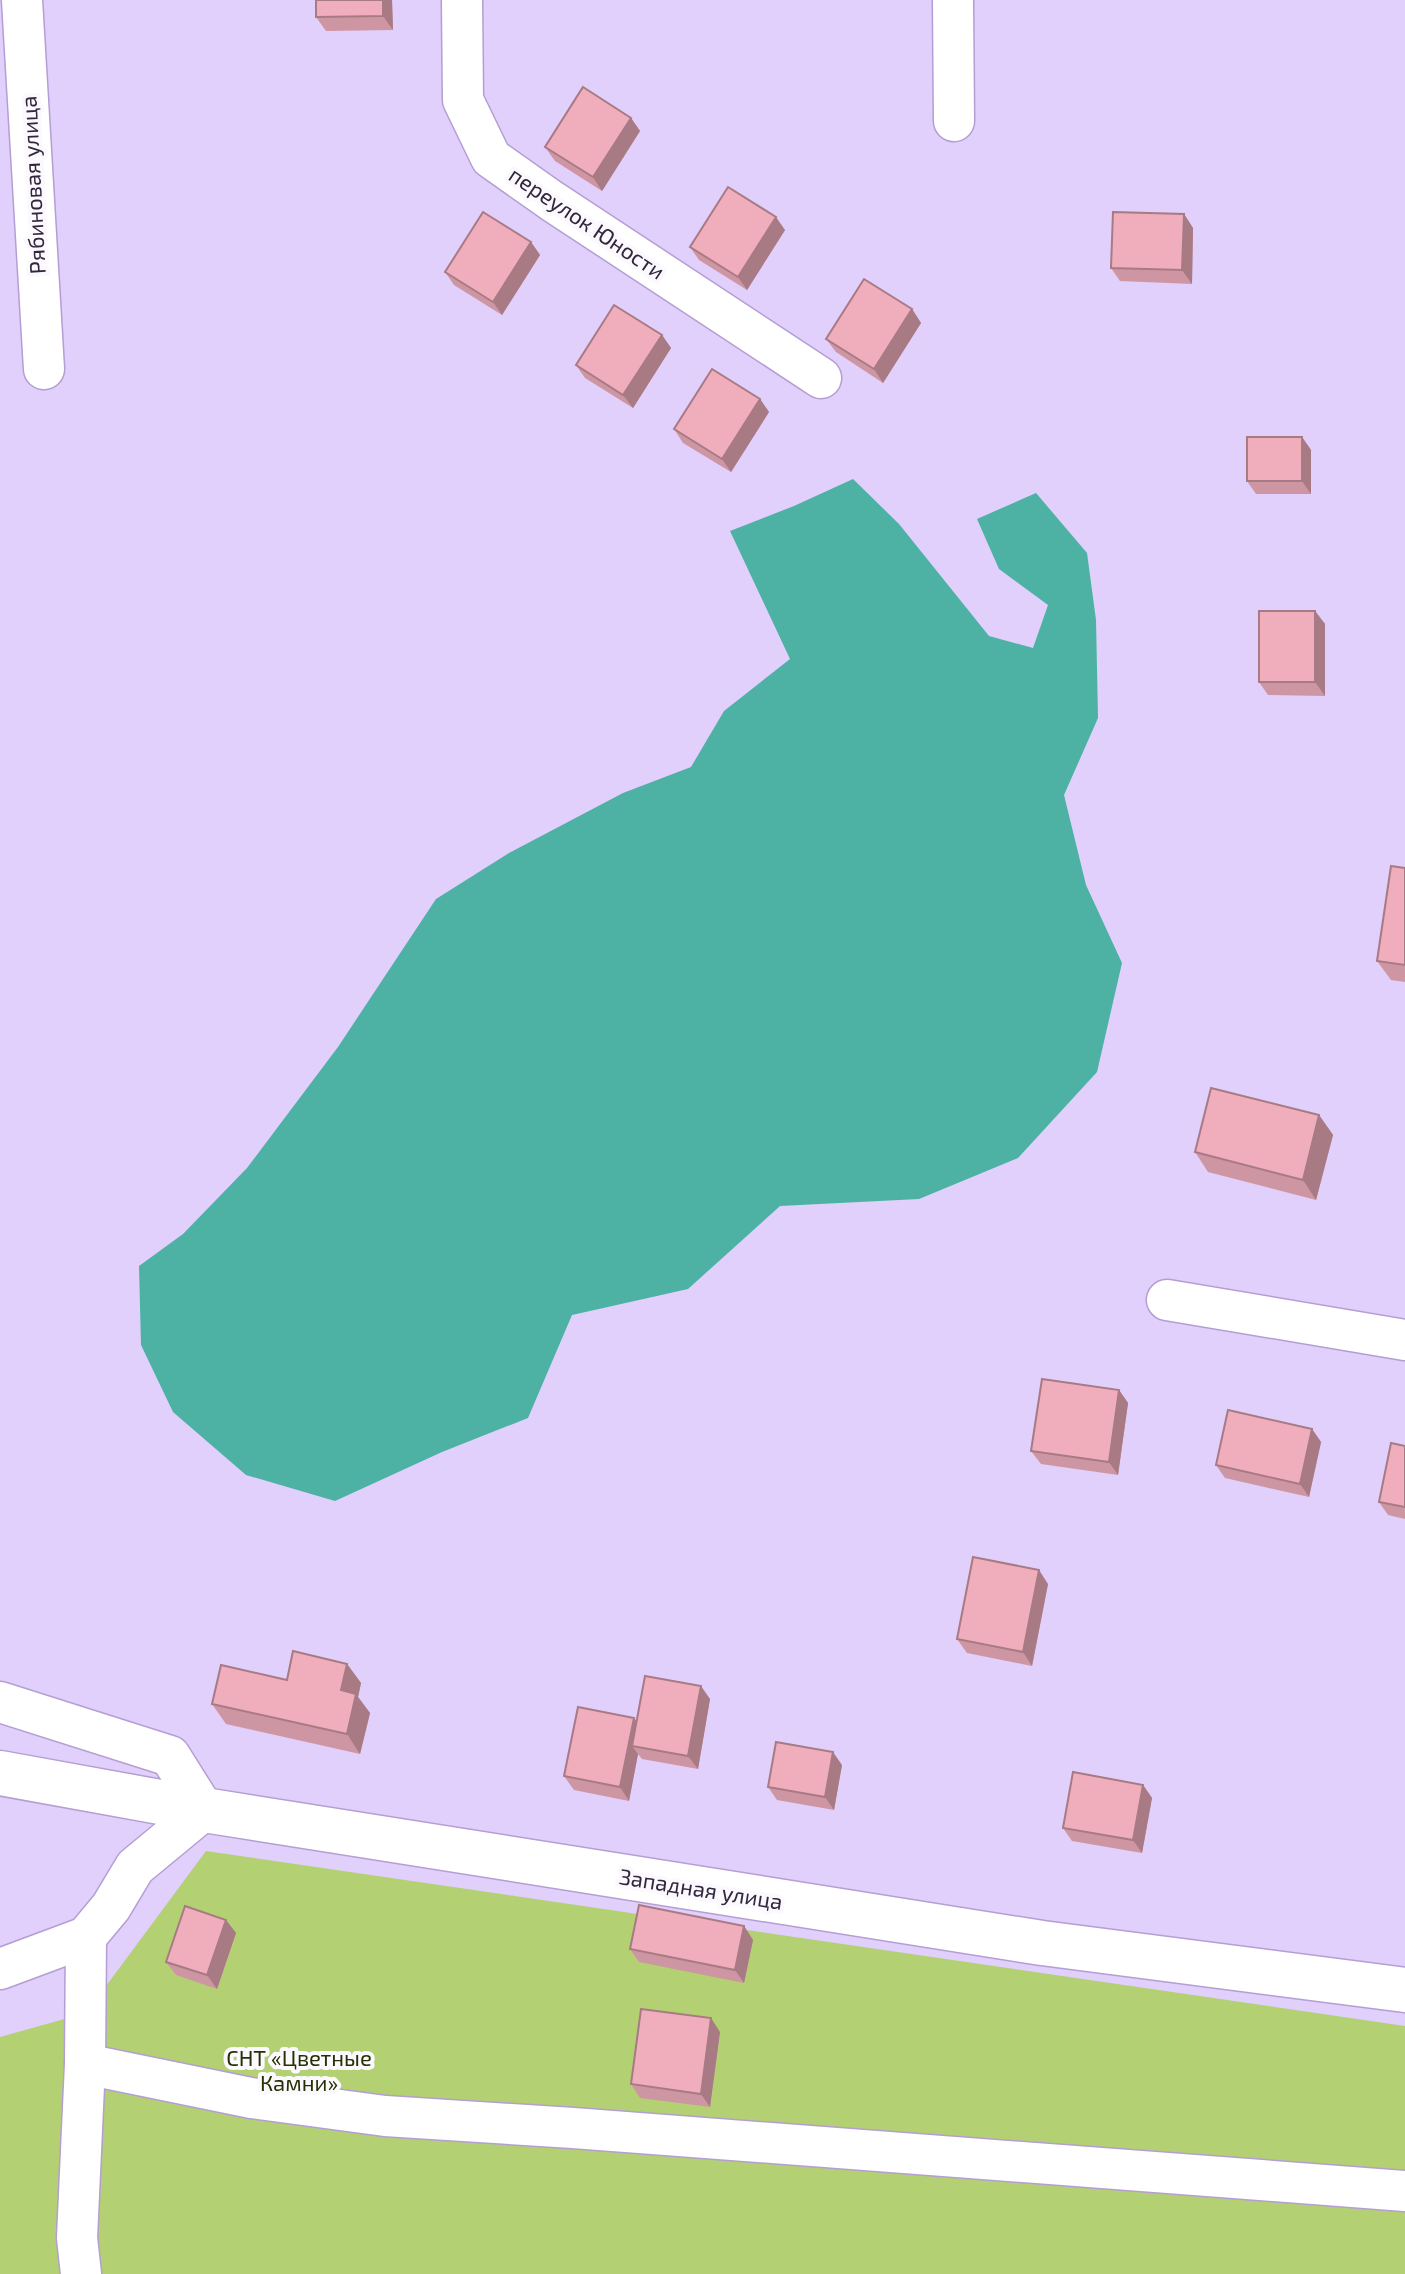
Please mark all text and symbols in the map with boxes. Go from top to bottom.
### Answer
street label: Рябиновая улица [14,95,51,275]
street label: переулок Юности [504,160,670,285]
street label: Западная улица [617,1862,785,1915]
park label: СНТ «Цветные Камни» [226,2044,372,2095]

